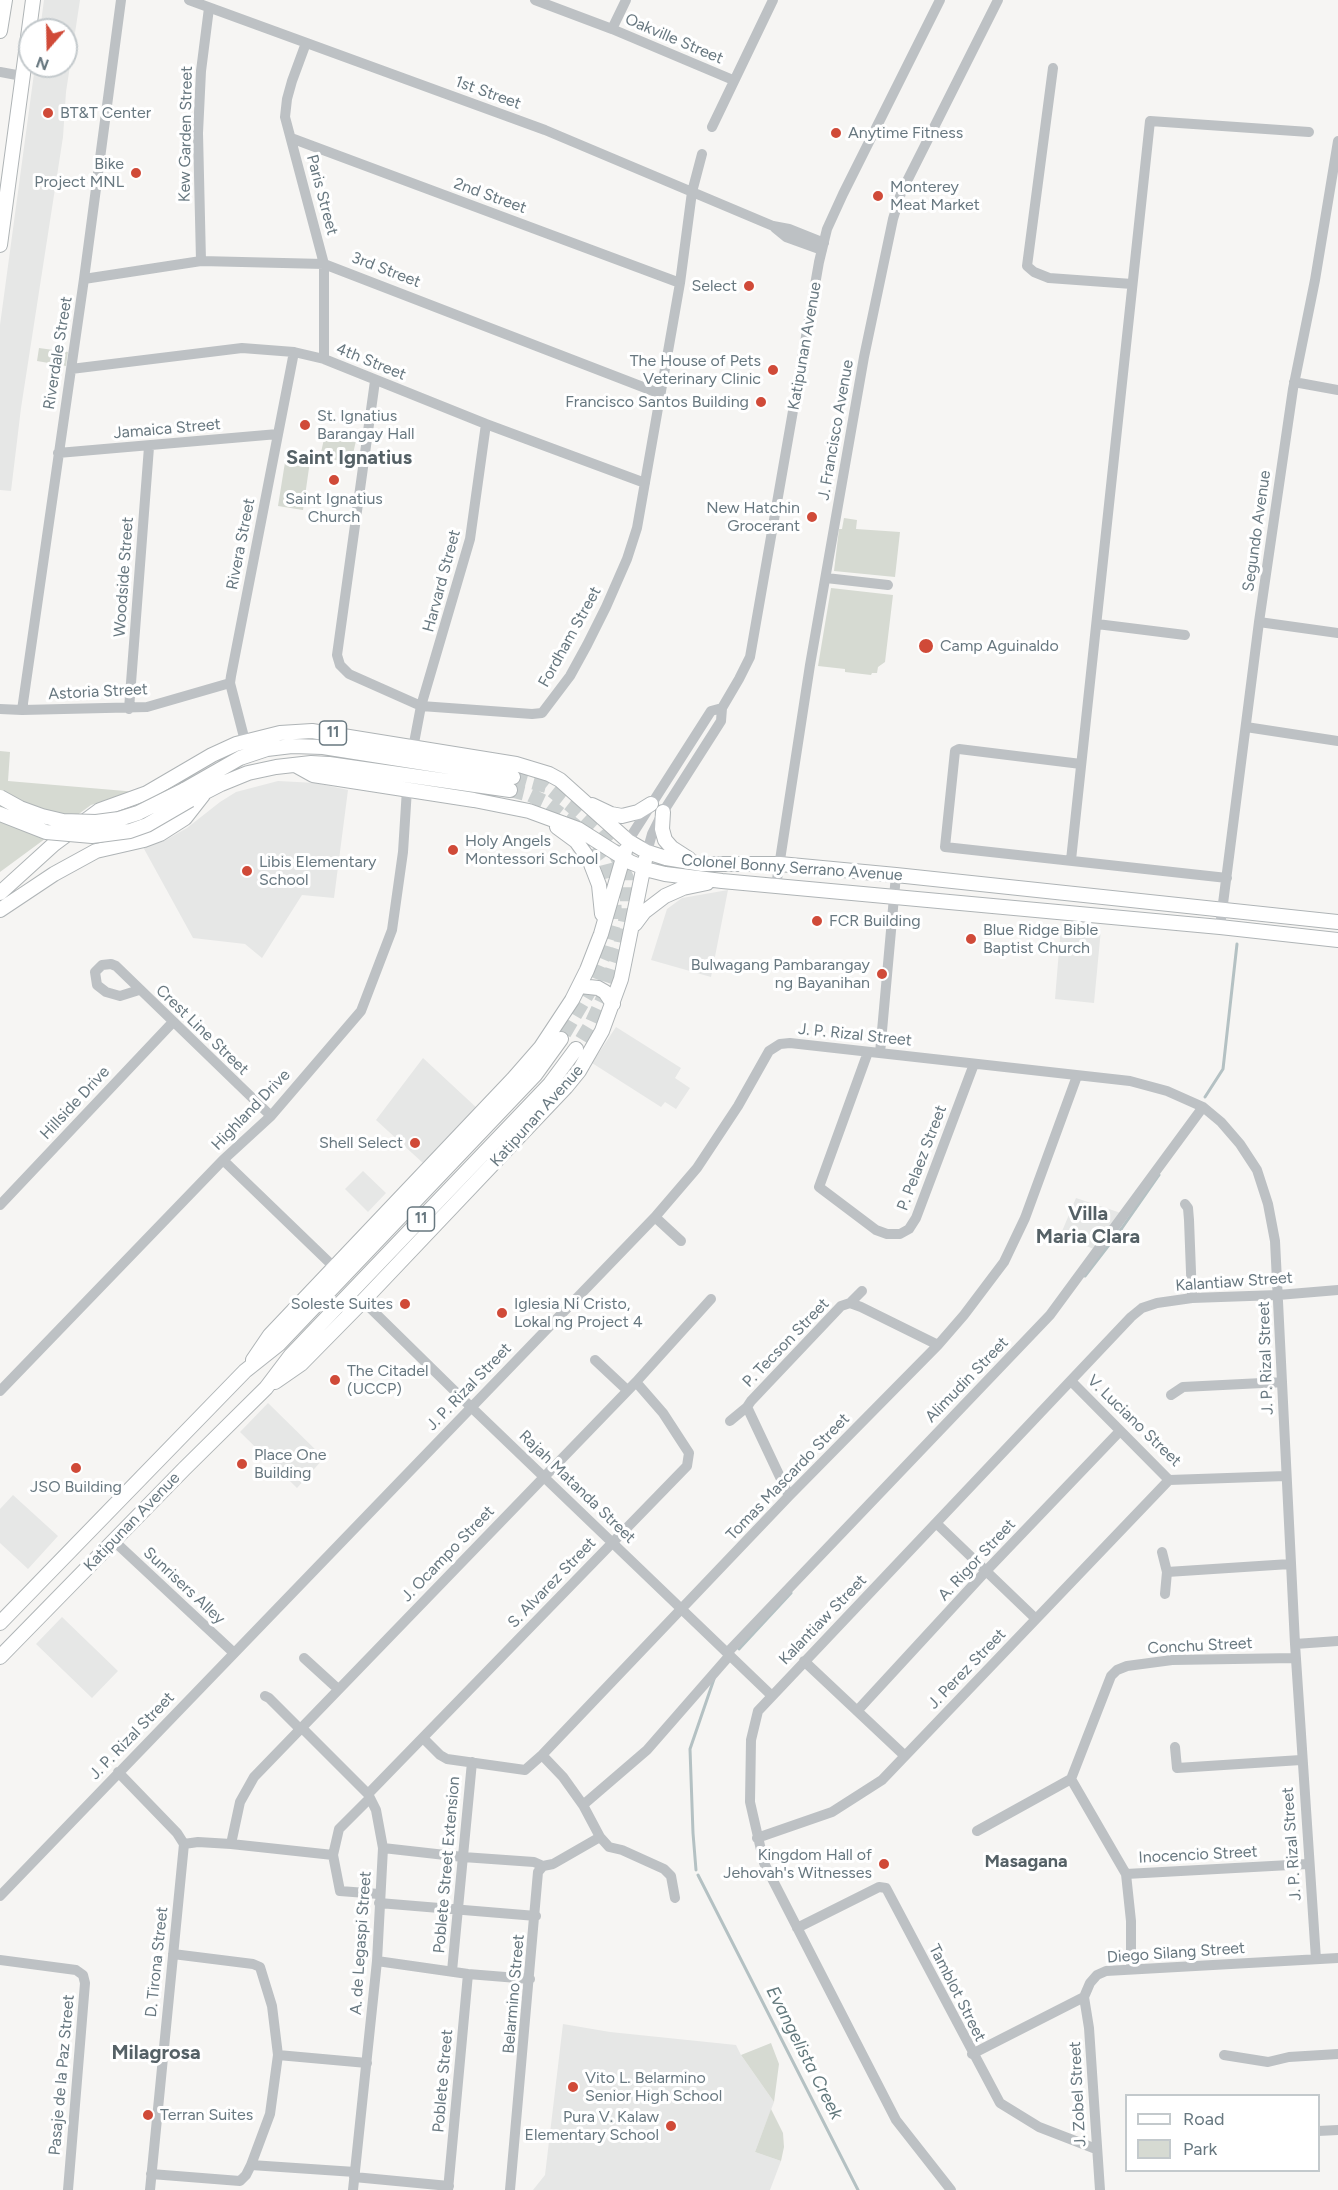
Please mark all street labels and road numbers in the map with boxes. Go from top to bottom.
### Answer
street label: Oakville Street [622,10,726,68]
street label: Kew Garden Street [175,66,197,202]
street label: 1st Street [452,72,524,114]
street label: Paris Street [302,153,342,237]
street label: 2nd Street [451,174,529,218]
street label: 3rd Street [349,248,423,292]
street label: Katipunan Avenue [784,280,826,412]
street label: Riverdale Street [40,295,76,411]
street label: 4th Street [333,339,409,385]
street label: J. Francisco Avenue [814,358,858,502]
street label: Jamaica Street [113,415,221,443]
street label: Segundo Avenue [1239,469,1275,593]
street label: Rivera Street [223,497,259,591]
street label: Woodside Street [110,516,138,638]
street label: Harvard Street [419,528,465,634]
street label: Fordham Street [534,583,606,691]
street label: Astoria Street [48,680,148,704]
road number: 11 [320,721,346,745]
street label: Colonel Bonny Serrano Avenue [681,851,903,885]
street label: Crest Line Street [152,981,252,1079]
street label: J. P. Rizal Street [797,1019,913,1051]
street label: Katipunan Avenue [486,1061,588,1171]
street label: Hillside Drive [36,1062,114,1144]
street label: Highland Drive [208,1066,294,1154]
street label: P. Pelaez Street [893,1103,951,1213]
road number: 11 [408,1207,434,1231]
street label: Kalantiaw Street [1175,1268,1293,1296]
street label: P. Tecson Street [739,1295,833,1391]
street label: J. P. Rizal Street [1254,1301,1278,1415]
street label: Alimudin Street [921,1333,1013,1427]
street label: J. P. Rizal Street [422,1339,516,1435]
street label: V. Luciano Street [1083,1371,1185,1471]
street label: Tomas Mascardo Street [722,1410,854,1544]
street label: Rajah Matanda Street [515,1426,639,1548]
street label: Katipunan Avenue [80,1469,184,1575]
street label: J. Ocampo Street [397,1502,499,1606]
street label: A. Rigor Street [934,1515,1020,1605]
street label: S. Alvarez Street [504,1534,600,1632]
street label: Sunrisers Alley [139,1543,229,1629]
street label: Kalantiaw Street [775,1571,871,1669]
street label: J. Perez Street [924,1625,1010,1713]
street label: Conchu Street [1147,1634,1253,1658]
street label: J. P. Rizal Street [85,1688,179,1784]
street label: Poblete Street Extension [430,1776,464,1954]
street label: J. P. Rizal Street [1278,1786,1306,1902]
street label: Inocencio Street [1138,1842,1258,1868]
street label: A. de Legaspi Street [346,1870,376,2016]
street label: D. Tirona Street [142,1906,172,2018]
street label: Belarmino Street [499,1933,529,2055]
street label: Diego Silang Street [1106,1939,1246,1967]
street label: Tamblot Street [924,1941,990,2045]
street label: Pasaje de la Paz Street [45,1994,79,2156]
street label: Poblete Street [429,2029,457,2133]
street label: J. Zobel Street [1066,2041,1090,2147]

